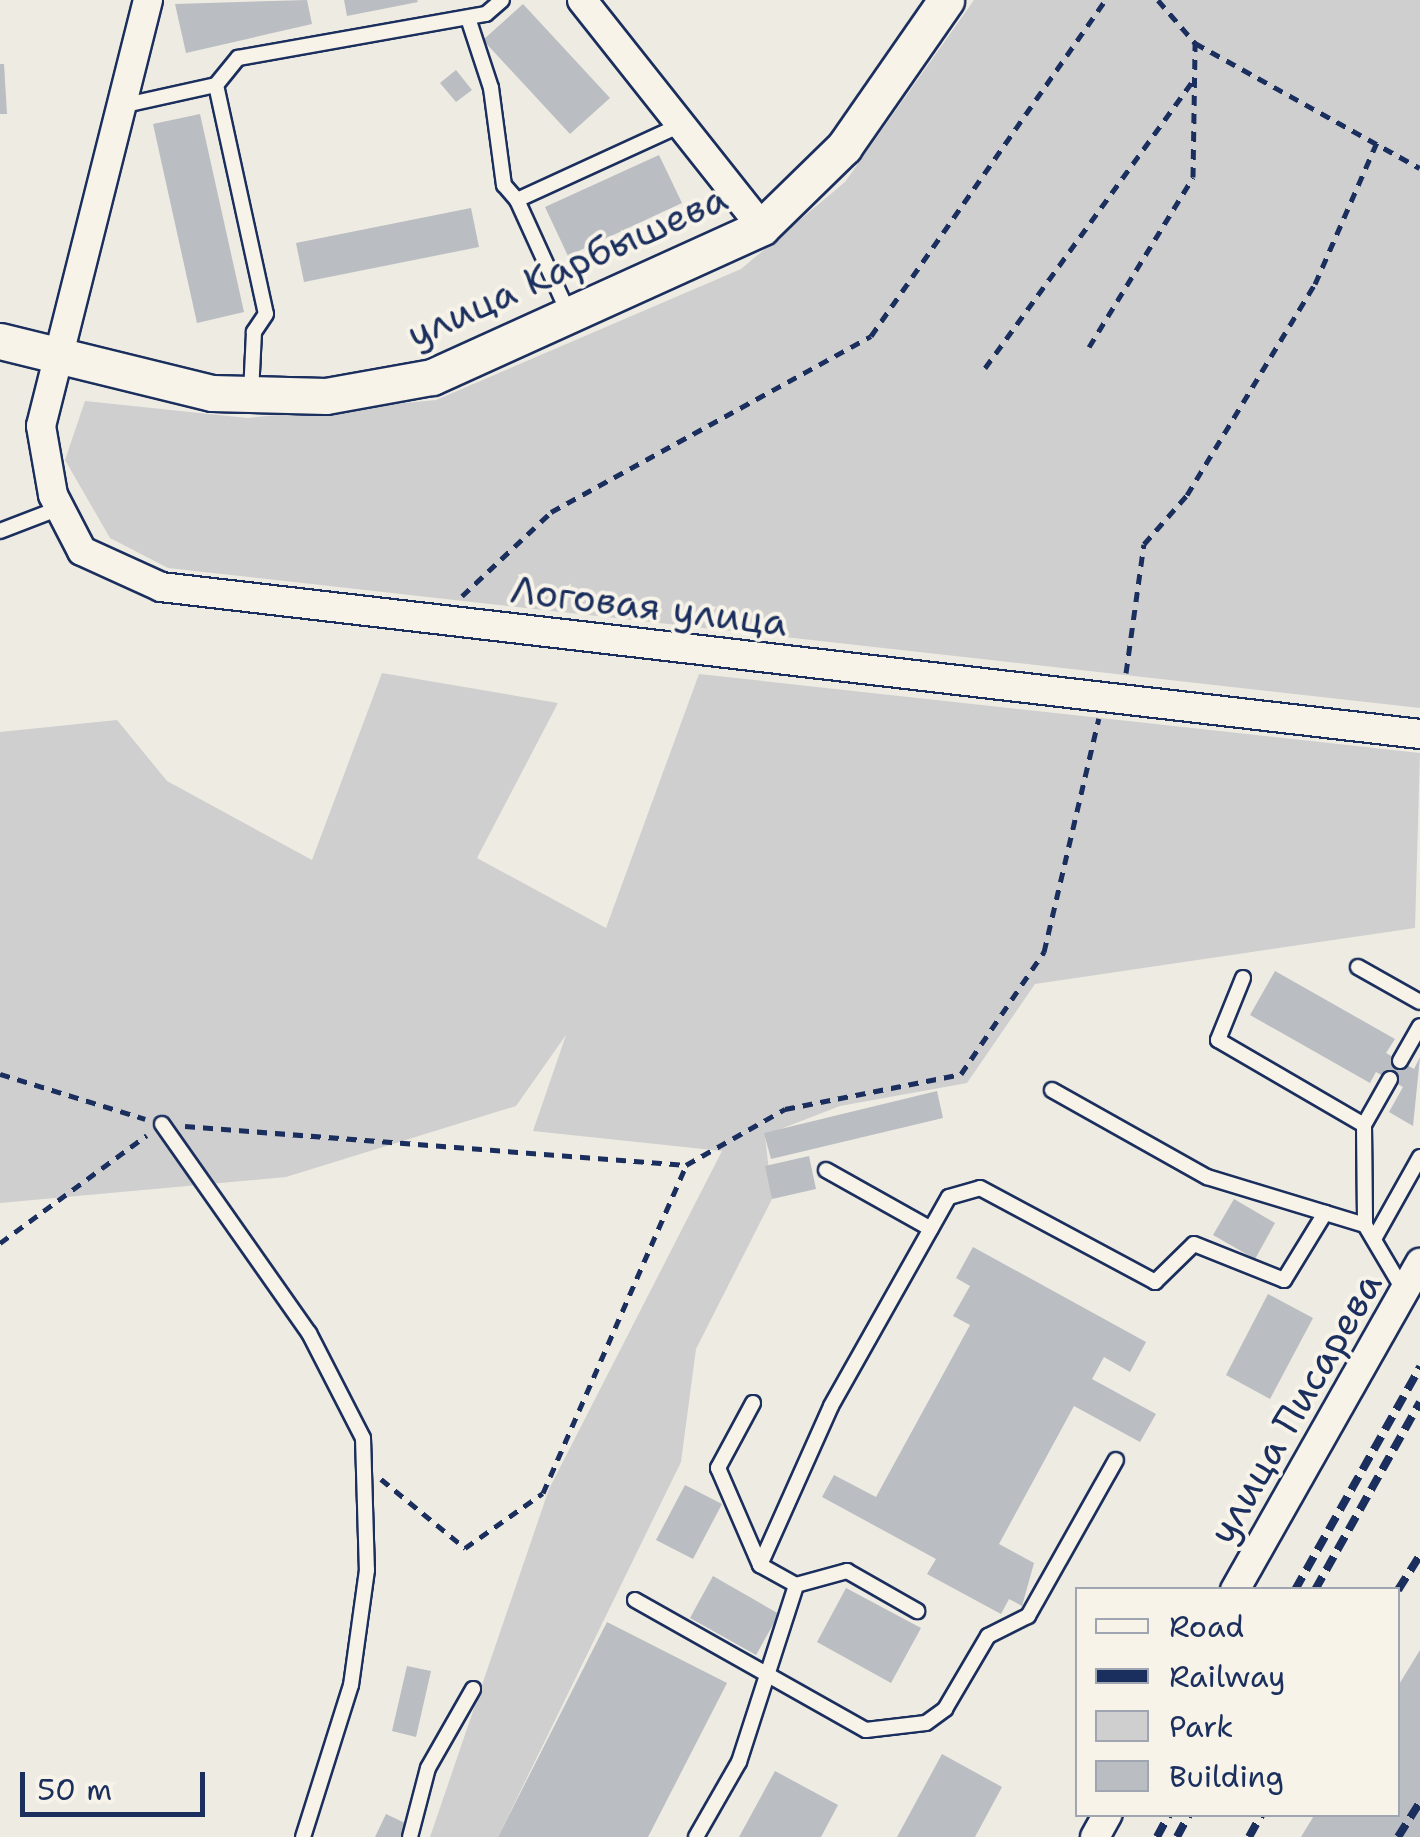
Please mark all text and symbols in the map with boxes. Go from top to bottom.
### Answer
street label: улица Карбышева [400,175,734,357]
street label: Логовая улица [508,566,790,646]
street label: улица Писарева [1199,1264,1391,1552]
legend [1075,1587,1400,1817]
text: Road [1169,1606,1244,1647]
text: Railway [1169,1656,1285,1697]
text: Park [1169,1706,1233,1747]
scale bar [25,1752,210,1814]
text: Building [1169,1756,1284,1797]
text: 50 m [37,1769,112,1810]

